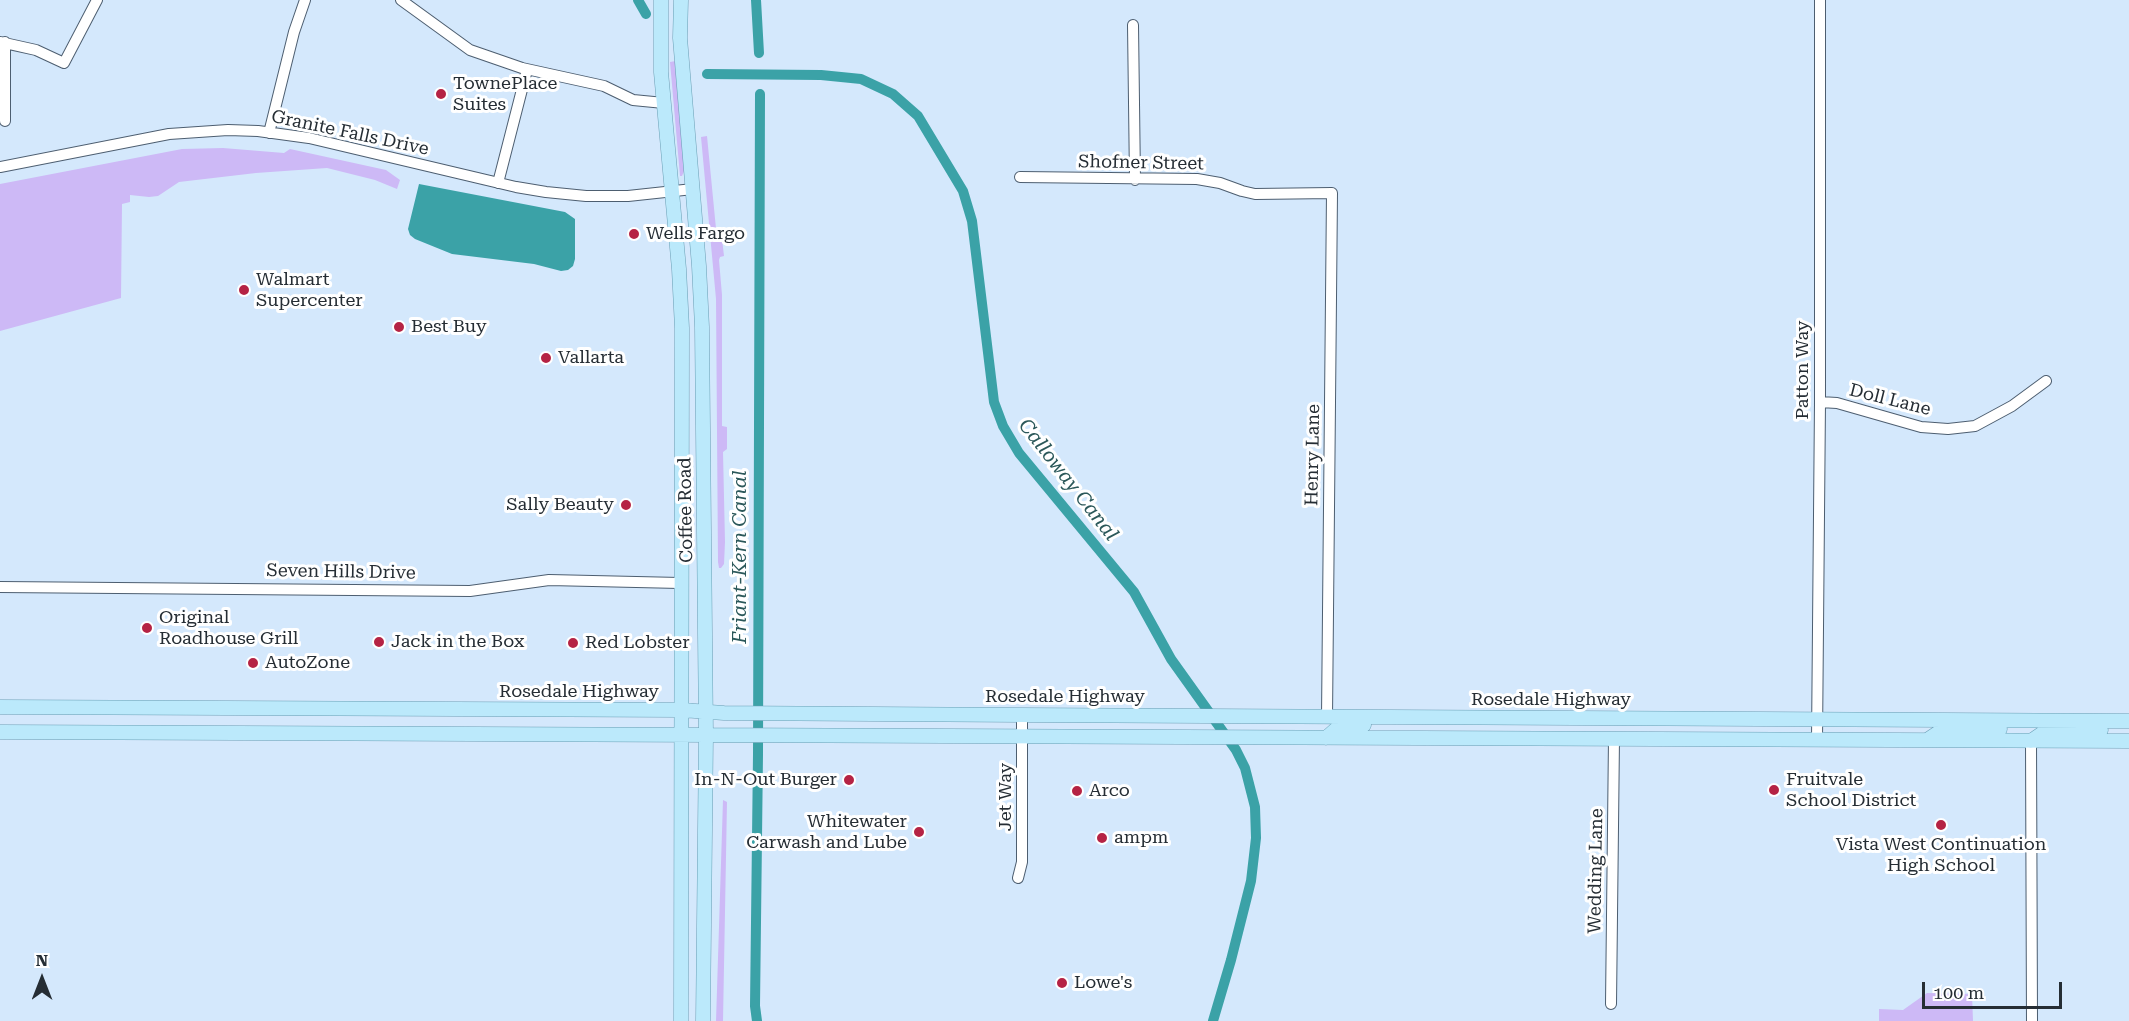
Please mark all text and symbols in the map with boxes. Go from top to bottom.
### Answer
place label: TownePlace Suites [453,73,557,116]
marker: TownePlace Suites [434,87,448,101]
street label: Granite Falls Drive [269,106,431,160]
street label: Shofner Street [1078,151,1204,175]
place label: Wells Fargo [646,223,745,245]
marker: Wells Fargo [627,227,641,241]
place label: Walmart Supercenter [256,269,363,312]
marker: Walmart Supercenter [237,283,251,297]
place label: Best Buy [411,316,487,338]
marker: Best Buy [392,320,406,334]
street label: Patton Way [1792,321,1814,419]
place label: Vallarta [558,347,624,369]
marker: Vallarta [539,351,553,365]
street label: Doll Lane [1847,379,1933,421]
street label: Henry Lane [1301,404,1325,506]
water label: Calloway Canal [1013,414,1123,546]
street label: Coffee Road [674,457,698,563]
water label: Friant-Kern Canal [728,470,752,644]
place label: Sally Beauty [506,494,614,516]
marker: Sally Beauty [619,498,633,512]
street label: Seven Hills Drive [266,560,416,584]
place label: Original Roadhouse Grill [159,607,298,650]
marker: Original Roadhouse Grill [140,621,154,635]
place label: Jack in the Box [391,631,524,653]
place label: Red Lobster [585,632,690,654]
marker: Jack in the Box [372,635,386,649]
marker: Red Lobster [566,636,580,650]
place label: AutoZone [265,652,350,674]
marker: AutoZone [246,656,260,670]
street label: Rosedale Highway [499,681,659,703]
street label: Rosedale Highway [985,686,1145,708]
street label: Rosedale Highway [1471,689,1631,711]
street label: Jet Way [995,763,1017,831]
place label: In-N-Out Burger [694,769,837,791]
place label: Fruitvale School District [1786,769,1916,812]
marker: In-N-Out Burger [842,773,856,787]
place label: Arco [1089,780,1130,802]
marker: Fruitvale School District [1767,783,1781,797]
marker: Arco [1070,784,1084,798]
street label: Wedding Lane [1584,808,1608,934]
place label: Whitewater Carwash and Lube [746,811,907,854]
marker: Vista West Continuation High School [1934,818,1948,832]
marker: Whitewater Carwash and Lube [912,825,926,839]
place label: ampm [1114,827,1168,849]
marker: ampm [1095,831,1109,845]
place label: Vista West Continuation High School [1836,834,2046,876]
north arrow [12,949,72,1009]
text: N [36,951,48,970]
scale bar [1925,970,2064,1008]
place label: Lowe's [1074,972,1132,994]
marker: Lowe's [1055,976,1069,990]
text: 100 m [1933,982,1984,1003]

